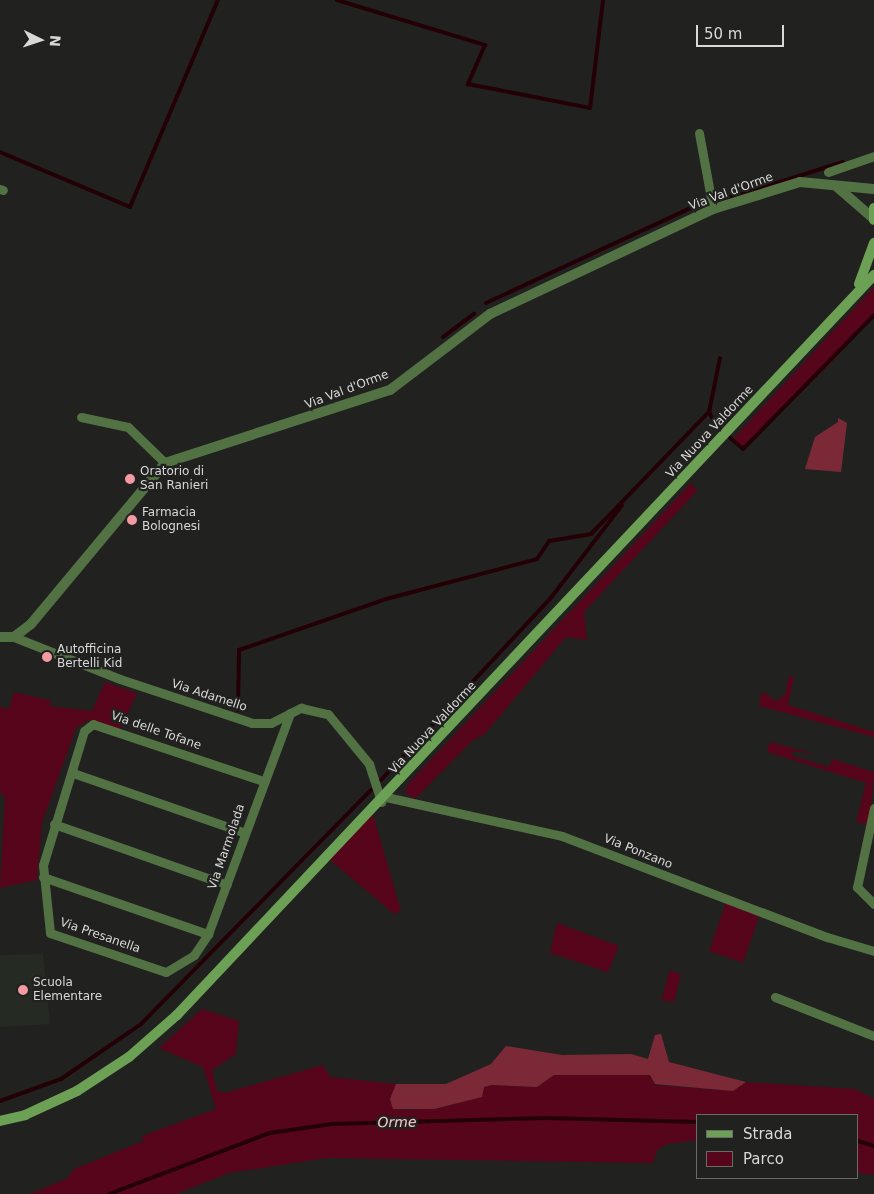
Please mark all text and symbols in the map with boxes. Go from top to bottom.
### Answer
north arrow [15,15,65,65]
scale bar [699,15,786,47]
text: 50 m [704,25,742,43]
text: N [47,35,63,47]
street label: Via Val d'Orme [687,170,775,214]
street label: Via Val d'Orme [303,367,391,413]
street label: Via Nuova Valdorme [663,383,757,481]
place label: Oratorio di San Ranieri [140,465,208,493]
marker: Oratorio di San Ranieri [124,473,136,485]
place label: Farmacia Bolognesi [142,506,200,534]
marker: Farmacia Bolognesi [126,514,138,526]
place label: Autofficina Bertelli Kid [57,643,122,671]
marker: Autofficina Bertelli Kid [41,651,53,663]
street label: Via Adamello [169,677,249,715]
street label: Via Nuova Valdorme [386,679,480,777]
street label: Via delle Tofane [109,709,203,753]
street label: Via Marmolada [206,802,248,892]
street label: Via Ponzano [602,832,674,872]
street label: Via Presanella [58,915,142,957]
place label: Scuola Elementare [33,976,102,1004]
marker: Scuola Elementare [17,984,29,996]
water label: Orme [377,1113,417,1131]
legend [696,1114,859,1179]
text: Strada [743,1125,792,1143]
text: Parco [743,1150,784,1168]

